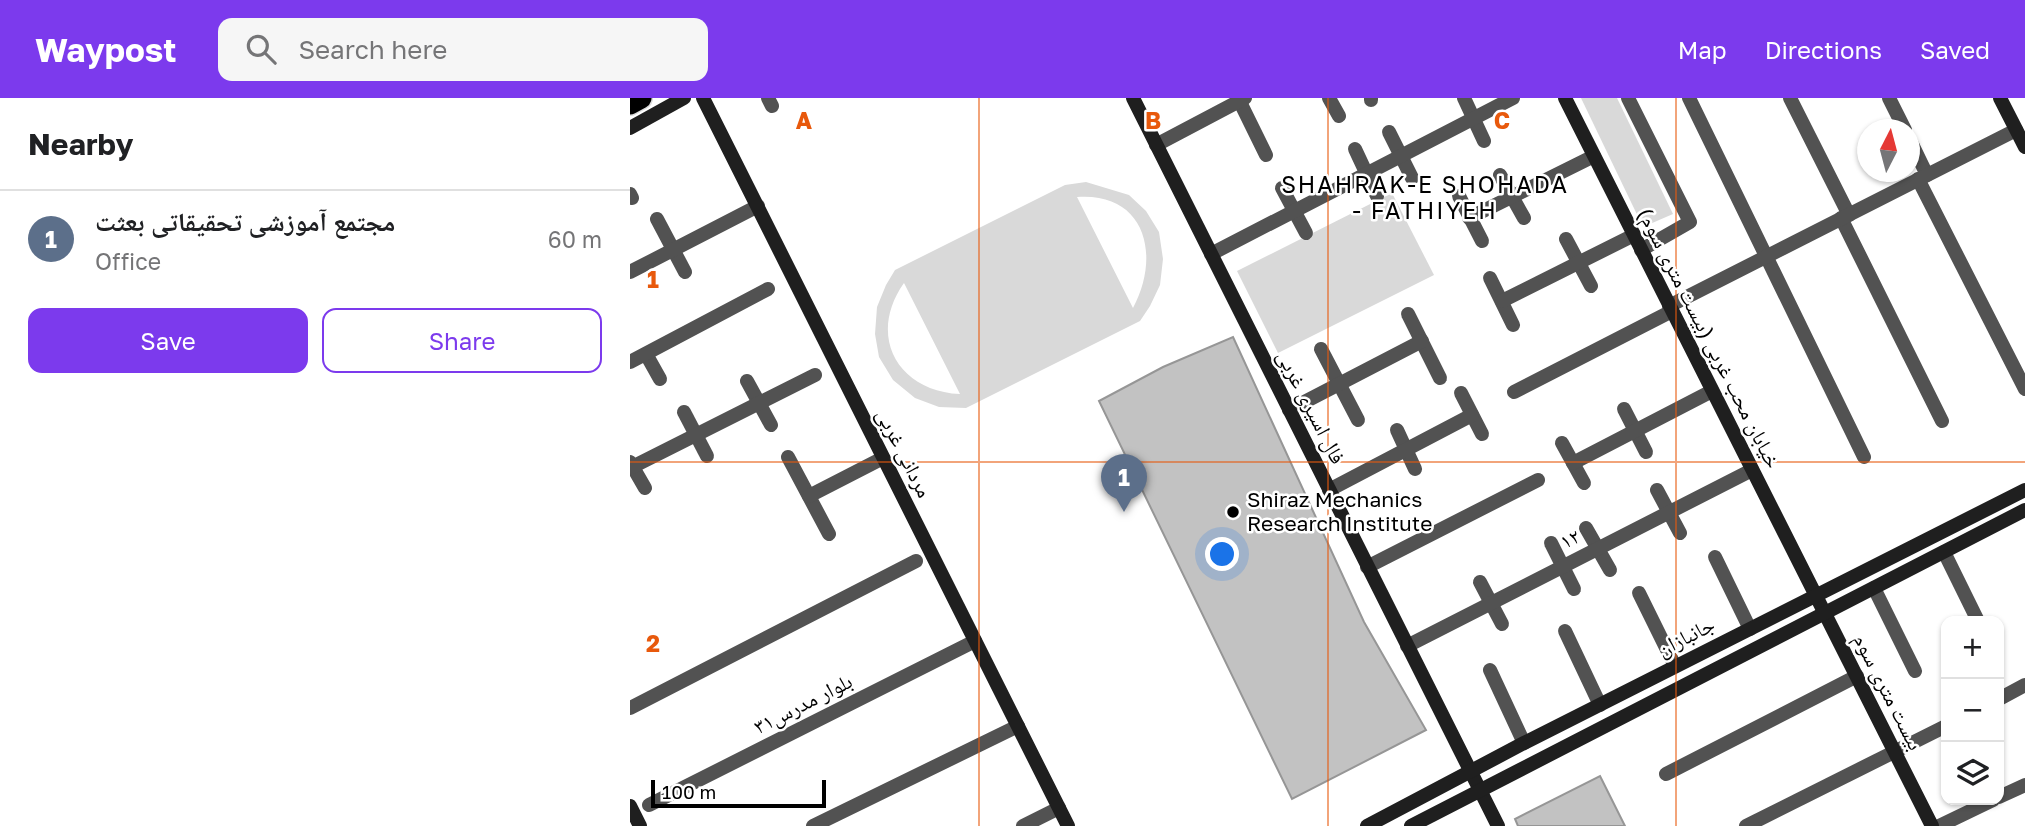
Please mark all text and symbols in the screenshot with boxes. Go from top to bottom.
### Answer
search box [218,18,708,81]
text: Waypost [35,30,176,69]
icon: search [242,30,280,68]
text: Search here [298,34,447,65]
text: Map [1678,35,1727,64]
text: Directions [1765,35,1882,64]
text: Saved [1920,35,1990,64]
text: A [796,106,813,134]
text: B [1145,106,1161,134]
text: C [1494,106,1510,134]
north arrow [1857,119,1920,182]
text: Nearby [28,126,133,162]
district label: SHAHRAK-E SHOHADA - FATHIYEH [1281,170,1569,224]
street label: خیابان محب غربی (بیست متری سوم) [1631,203,1787,473]
text: مجتمع آموزشی تحقیقاتی بعثت [95,206,395,237]
text: 1 [45,225,57,253]
text: 60 m [548,225,602,253]
text: Office [95,247,161,275]
text: 1 [647,265,659,293]
button: Save [28,308,308,373]
button: Share [322,308,602,373]
street label: فال اسیری غربی [1271,345,1352,468]
street label: مردانی غربی [871,404,938,502]
pin: 1 [1101,454,1147,512]
place label: Shiraz Mechanics Research Institute [1247,486,1432,536]
marker: Shiraz Mechanics Research Institute [1225,504,1241,520]
street label: ۱۲ [1555,522,1584,554]
your location [1205,537,1239,571]
street label: جانبازان [1652,611,1719,662]
map controls [1941,616,2004,805]
button: + [1941,616,2004,679]
text: 2 [646,629,660,657]
street label: بیست متری سوم [1847,629,1929,755]
street label: بلوار مدرس۳۱ [749,667,857,740]
button: − [1941,679,2004,742]
button: layers [1941,742,2004,805]
scale bar [651,777,826,809]
text: 100 m [662,780,716,803]

